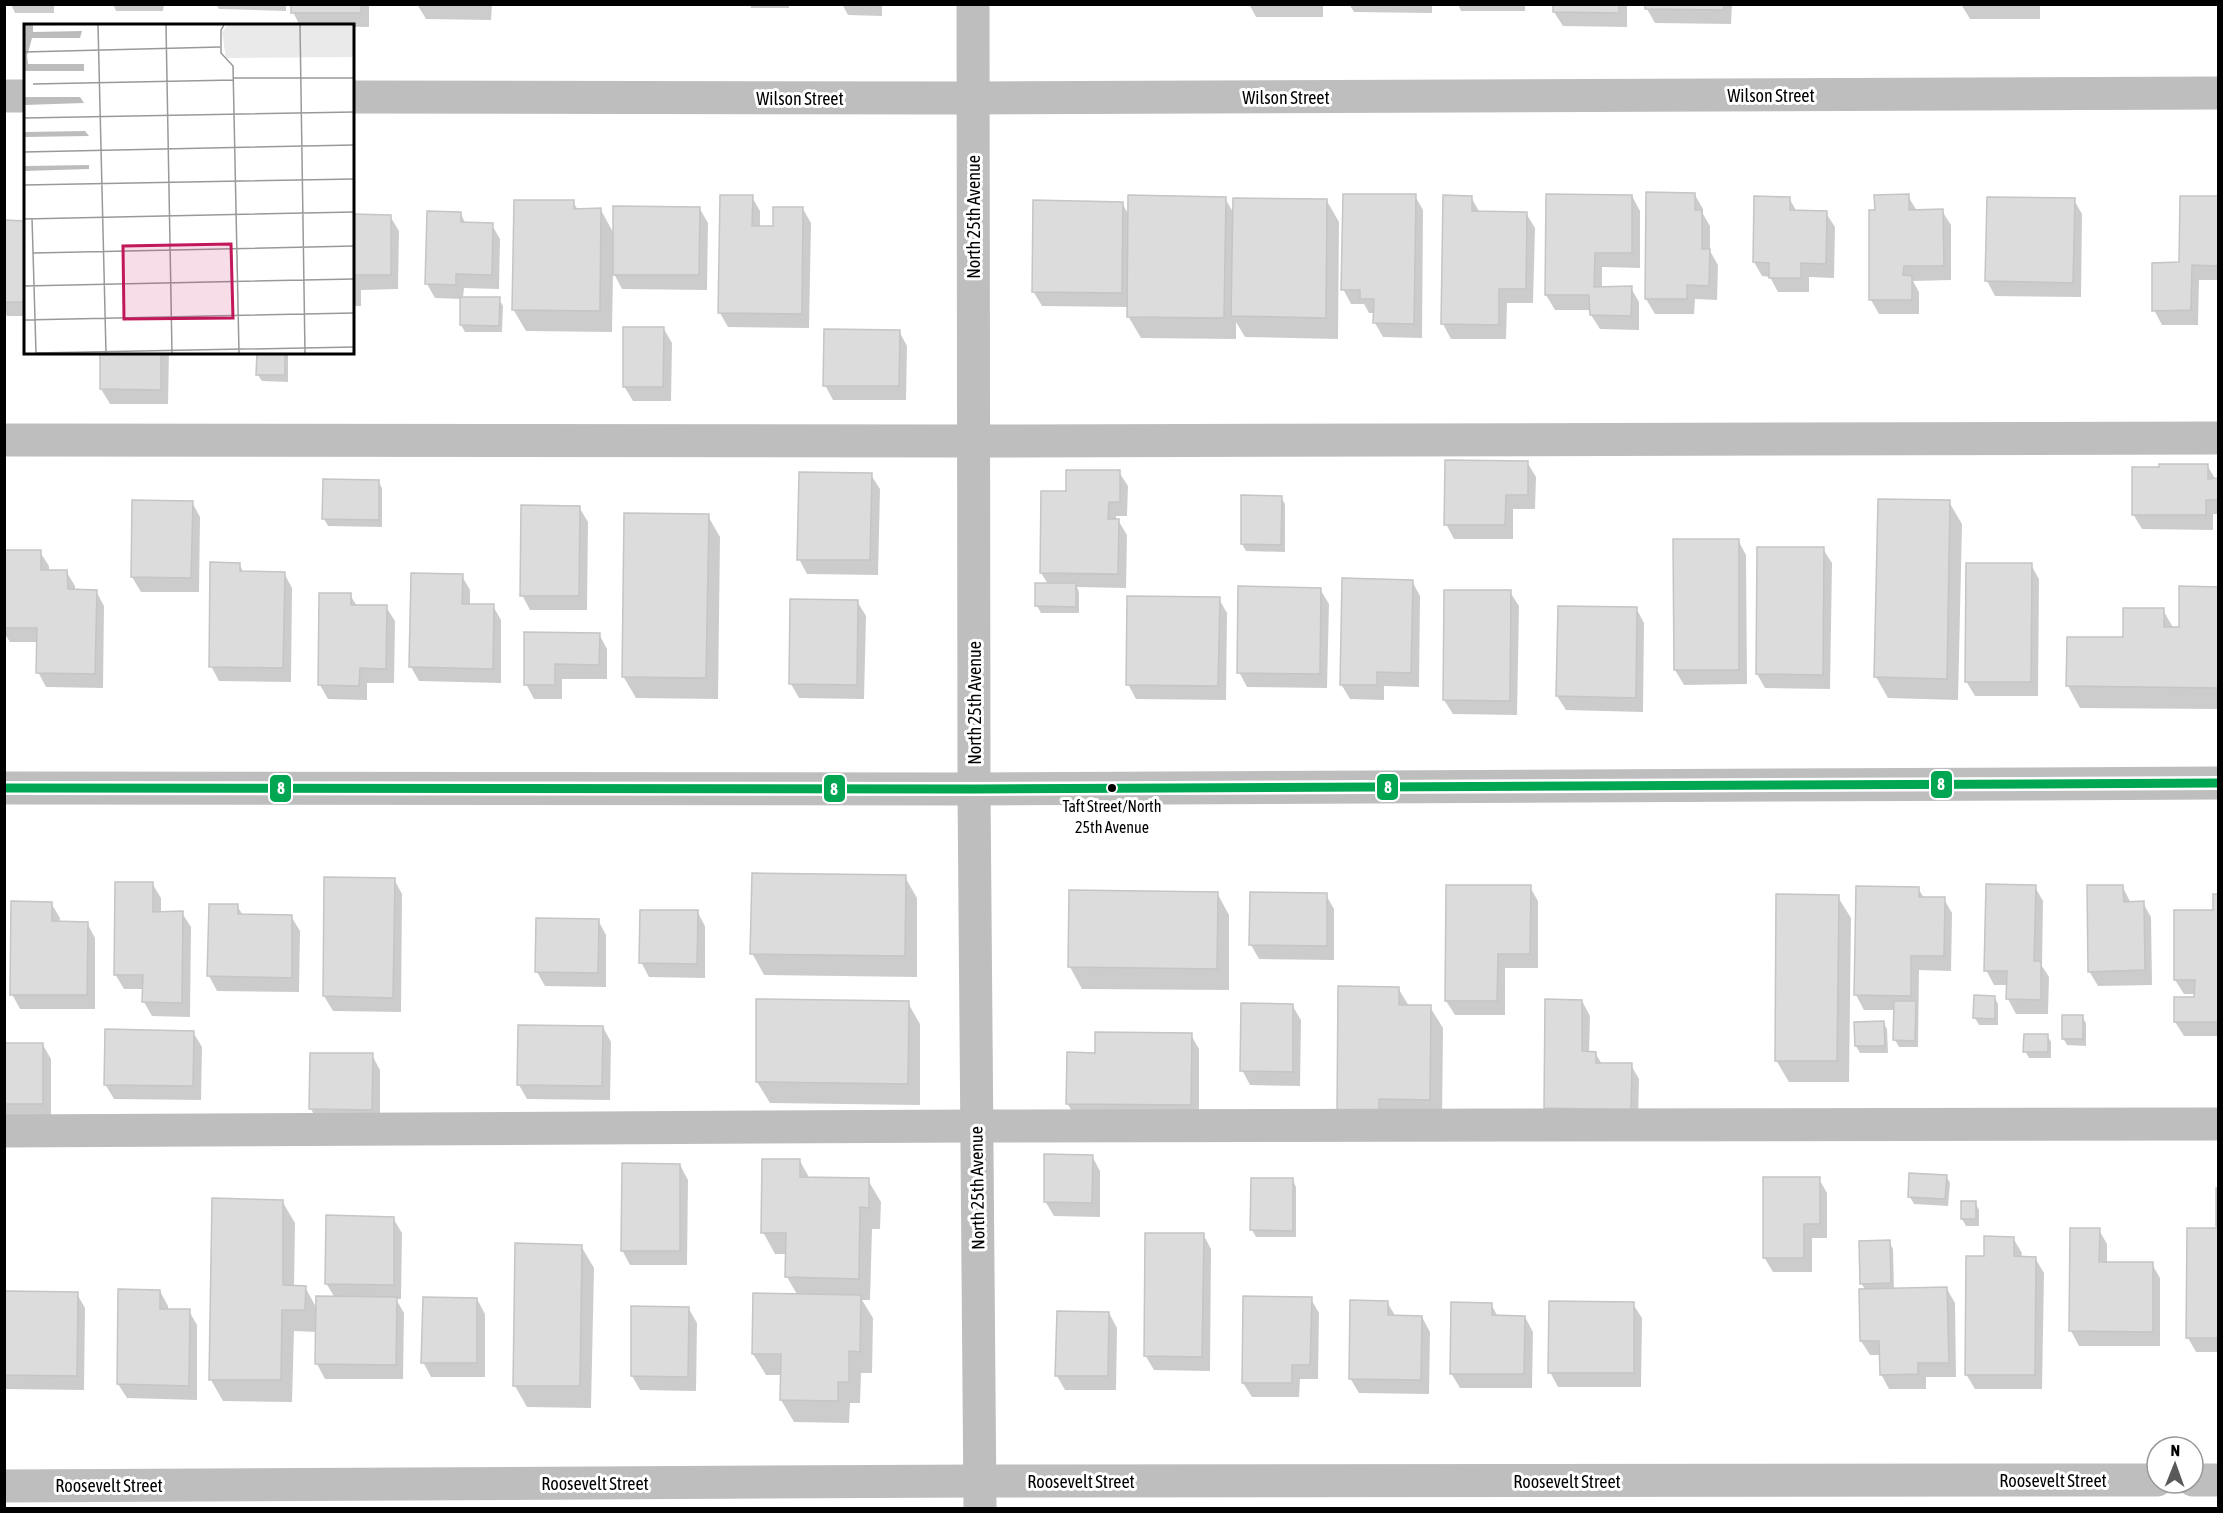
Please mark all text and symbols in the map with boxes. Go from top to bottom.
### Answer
inset map [24,24,354,354]
street label: Wilson Street [1727,85,1815,106]
street label: Wilson Street [1242,87,1330,108]
street label: Wilson Street [756,88,844,109]
street label: North 25th Avenue [963,155,984,279]
street label: North 25th Avenue [964,641,985,765]
line badge: 8 [1930,770,1953,799]
line badge: 8 [1376,773,1399,801]
line badge: 8 [269,774,292,803]
line badge: 8 [823,774,846,803]
text: 8 [1937,775,1945,793]
text: 8 [1384,778,1392,796]
text: 8 [277,779,285,797]
text: 8 [830,780,838,798]
marker: Taft Street/North 25th Avenue [1106,782,1118,794]
place label: Taft Street/North 25th Avenue [1063,797,1161,836]
street label: North 25th Avenue [965,1126,989,1250]
north arrow [2145,1435,2205,1495]
text: N [2170,1441,2180,1459]
street label: Roosevelt Street [1999,1470,2107,1491]
street label: Roosevelt Street [1027,1471,1135,1492]
street label: Roosevelt Street [1513,1471,1621,1492]
street label: Roosevelt Street [541,1473,649,1494]
street label: Roosevelt Street [55,1475,163,1496]

